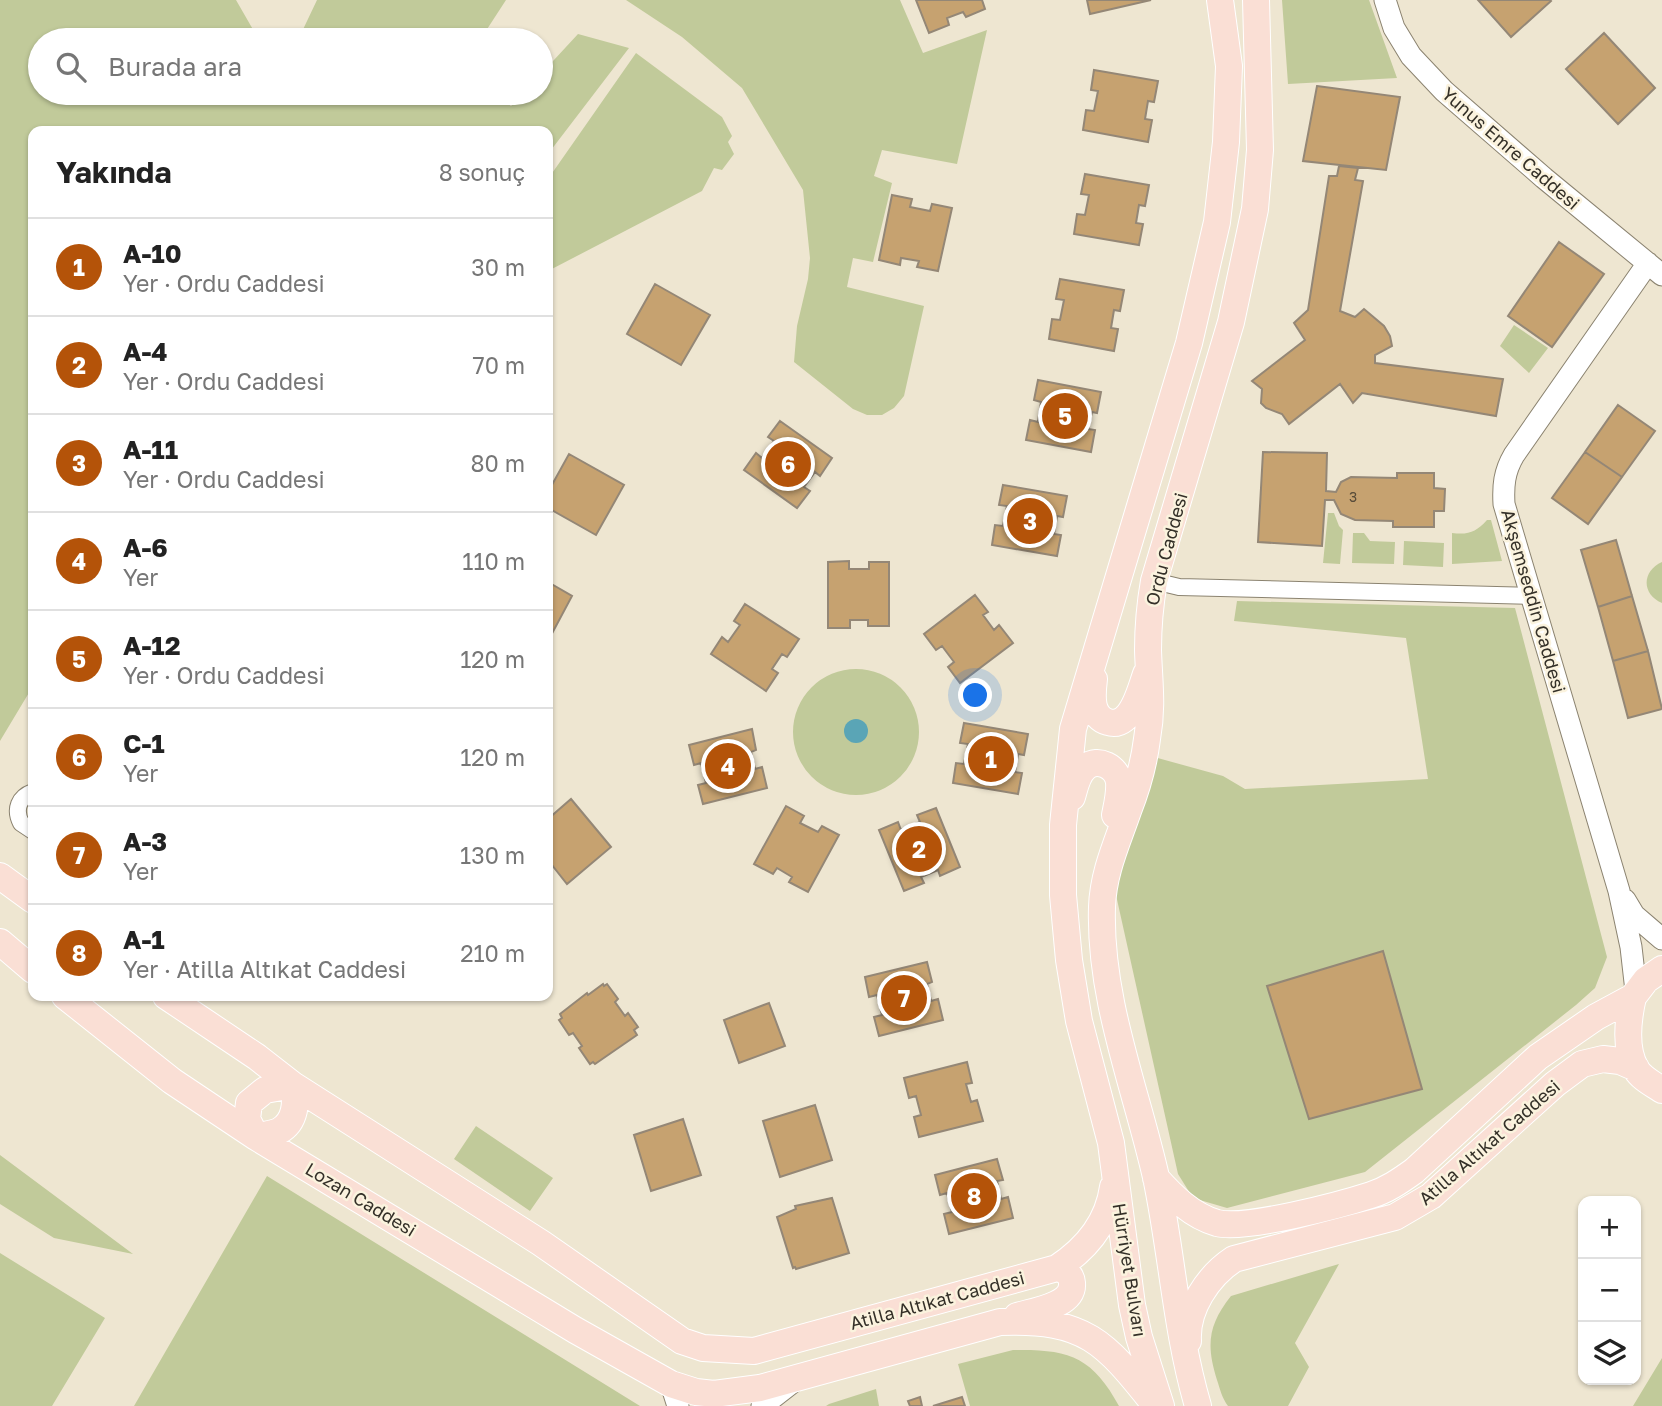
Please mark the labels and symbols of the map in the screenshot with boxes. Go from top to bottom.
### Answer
street label: Yunus Emre Caddesi [1438,82,1584,214]
pin: 5 [1042,390,1088,442]
pin: 6 [765,438,811,490]
house number: 3 [1349,488,1357,505]
street label: Ordu Caddesi [1140,490,1192,608]
pin: 3 [1007,495,1053,547]
street label: Akşemseddin Caddesi [1497,507,1571,695]
your location [958,678,992,712]
pin: 1 [968,733,1014,785]
pin: 4 [705,740,751,792]
pin: 2 [896,823,942,875]
pin: 7 [881,972,927,1024]
street label: Atilla Altıkat Caddesi [1414,1075,1564,1209]
street label: Lozan Caddesi [302,1157,420,1241]
pin: 8 [951,1170,997,1222]
street label: Hürriyet Bulvarı [1109,1202,1151,1338]
street label: Atilla Altıkat Caddesi [847,1266,1027,1334]

